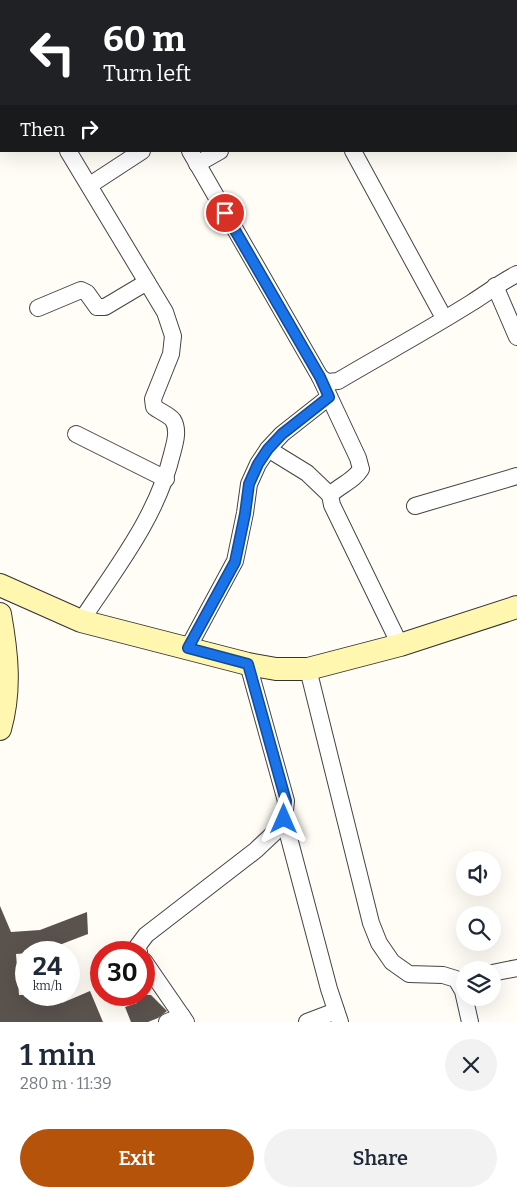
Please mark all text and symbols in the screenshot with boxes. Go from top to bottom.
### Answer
text: 60 m [103,18,186,60]
icon: left [20,20,85,85]
text: Turn left [103,60,191,87]
icon: right [75,115,103,143]
text: Then [20,118,65,141]
pin [204,192,246,234]
icon: arrive [211,199,239,227]
position arrow [257,792,309,844]
map controls [456,851,501,1006]
button: sound [456,851,501,896]
button: search [456,906,501,951]
speed limit sign: 30 [90,941,155,1006]
text: 24 [33,952,62,982]
button: layers [456,961,501,1006]
text: km/h [33,979,62,993]
text: 1 min [20,1037,95,1073]
button: close [445,1039,497,1091]
text: 280 m · 11:39 [20,1074,112,1093]
button: Exit [20,1129,254,1187]
button: Share [264,1129,497,1187]

